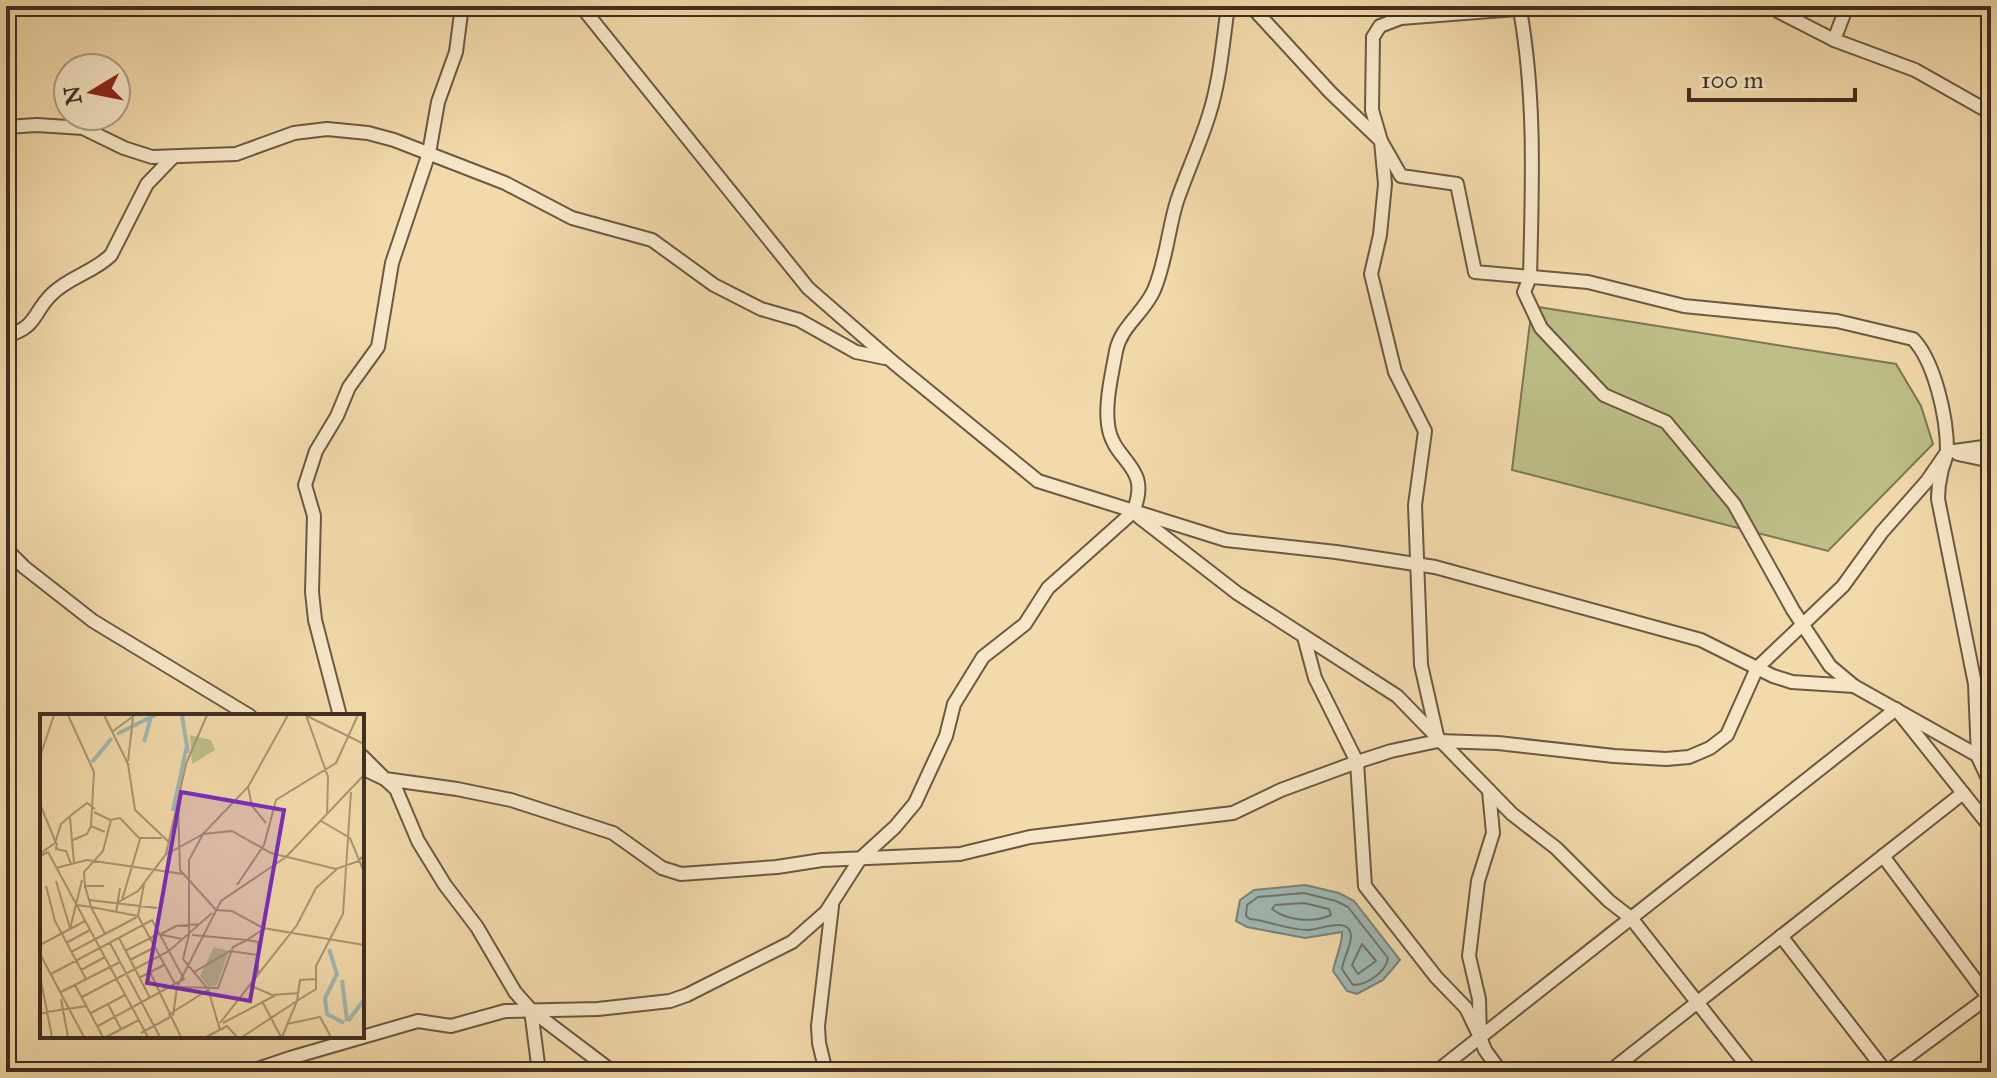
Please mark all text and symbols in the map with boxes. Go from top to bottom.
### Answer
north arrow [52,52,132,132]
scale bar [1689,52,1855,102]
text: 100 m [1701,65,1764,95]
text: N [58,84,88,107]
inset map [40,714,364,1038]

